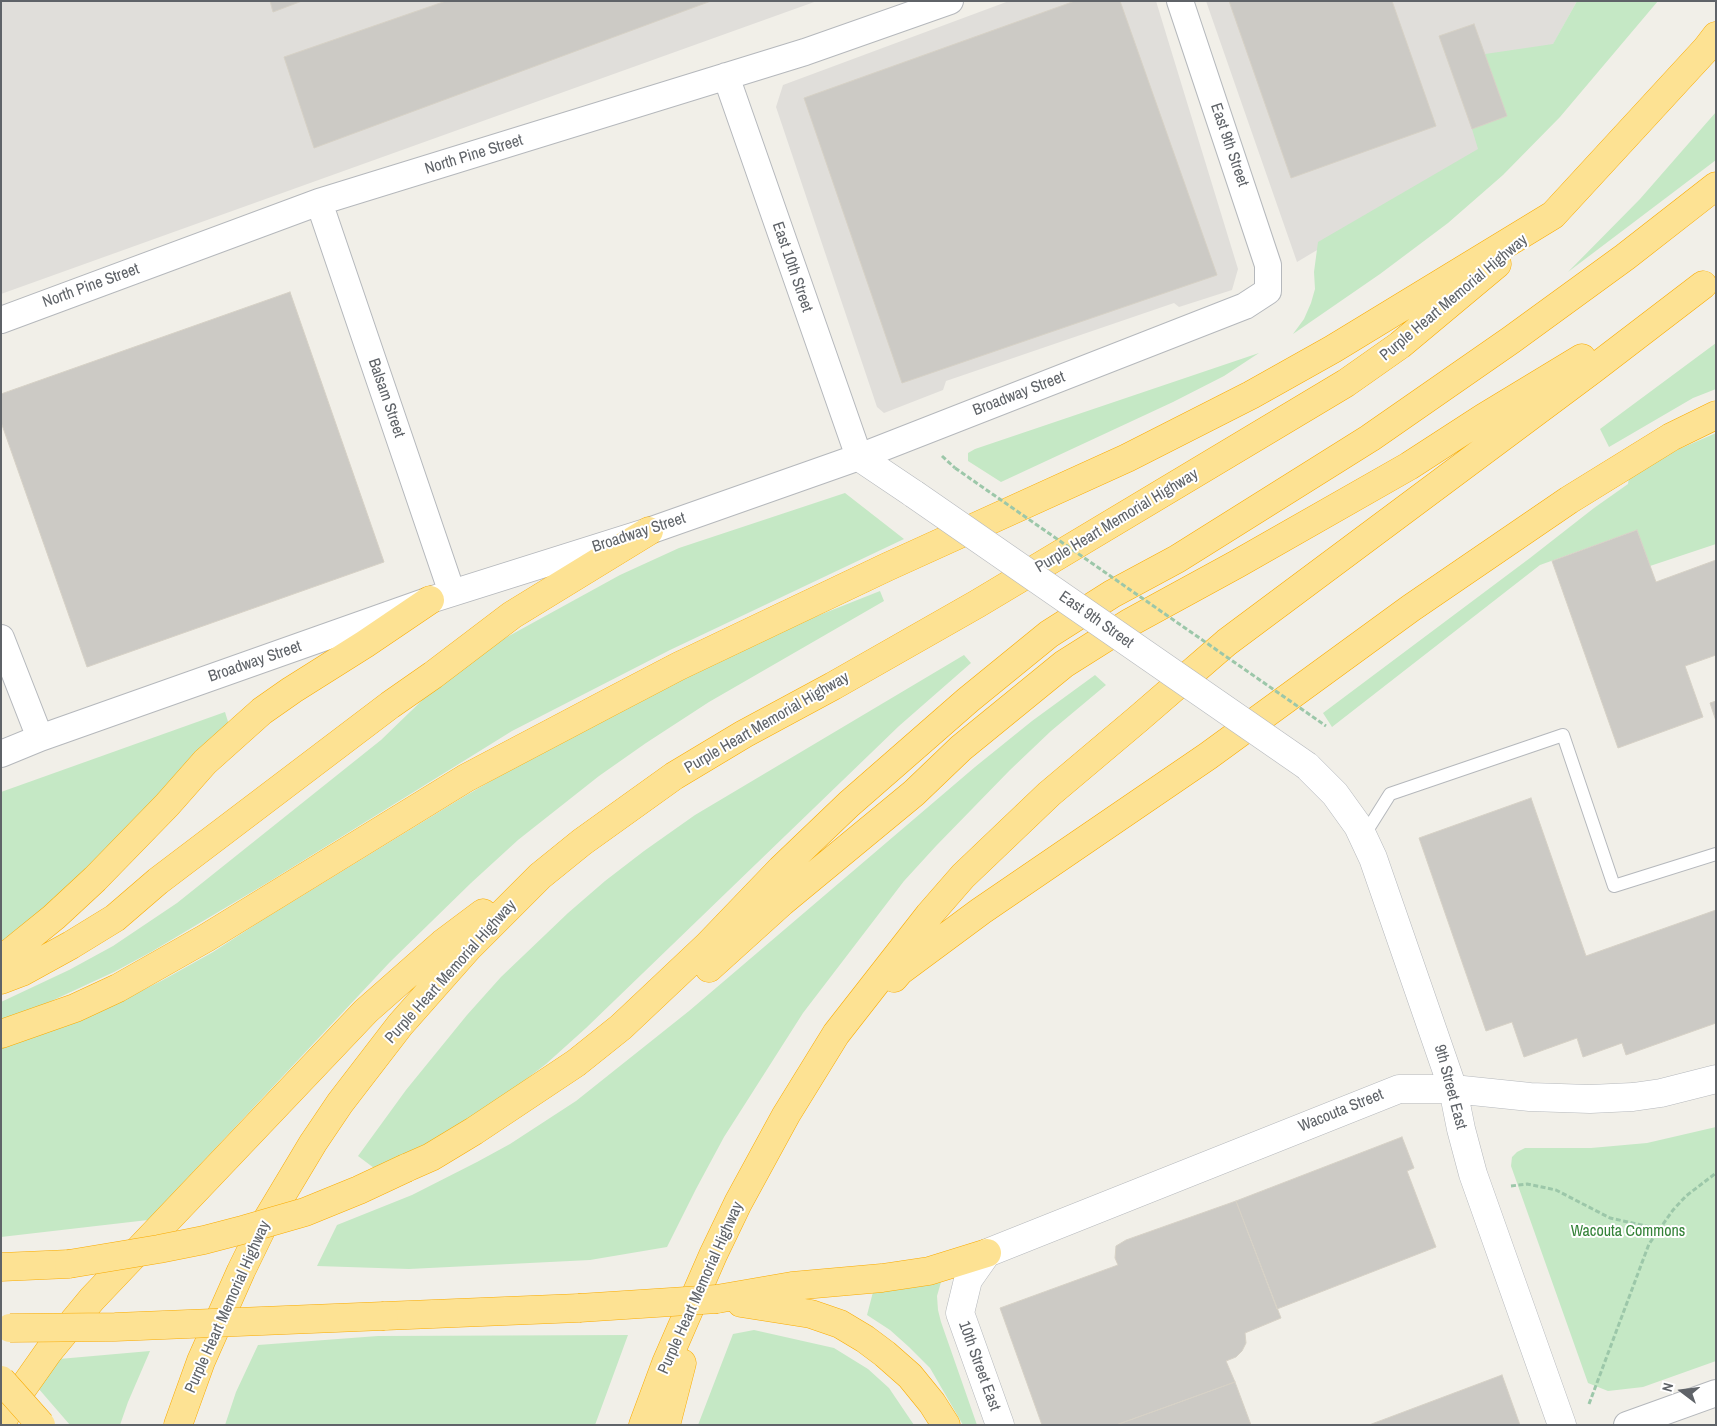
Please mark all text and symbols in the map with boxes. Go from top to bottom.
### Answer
street label: East 9th Street [1206,101,1252,189]
street label: North Pine Street [423,131,525,179]
street label: East 10th Street [768,219,816,315]
street label: Purple Heart Memorial Highway [1376,231,1532,365]
street label: North Pine Street [40,260,142,312]
street label: Balsam Street [364,356,408,440]
street label: Broadway Street [970,368,1068,420]
street label: Purple Heart Memorial Highway [1032,465,1202,577]
street label: Broadway Street [590,509,688,557]
street label: East 9th Street [1055,587,1137,653]
street label: Broadway Street [206,637,304,687]
street label: Purple Heart Memorial Highway [681,668,853,778]
street label: Purple Heart Memorial Highway [381,896,521,1048]
street label: 9th Street East [1429,1043,1471,1131]
street label: Wacouta Street [1296,1085,1386,1137]
street label: Purple Heart Memorial Highway [654,1199,748,1377]
street label: Purple Heart Memorial Highway [181,1218,275,1396]
park label: Wacouta Commons [1571,1222,1685,1242]
street label: 10th Street East [954,1319,1004,1413]
north arrow [1657,1366,1707,1416]
text: N [1658,1381,1677,1393]

